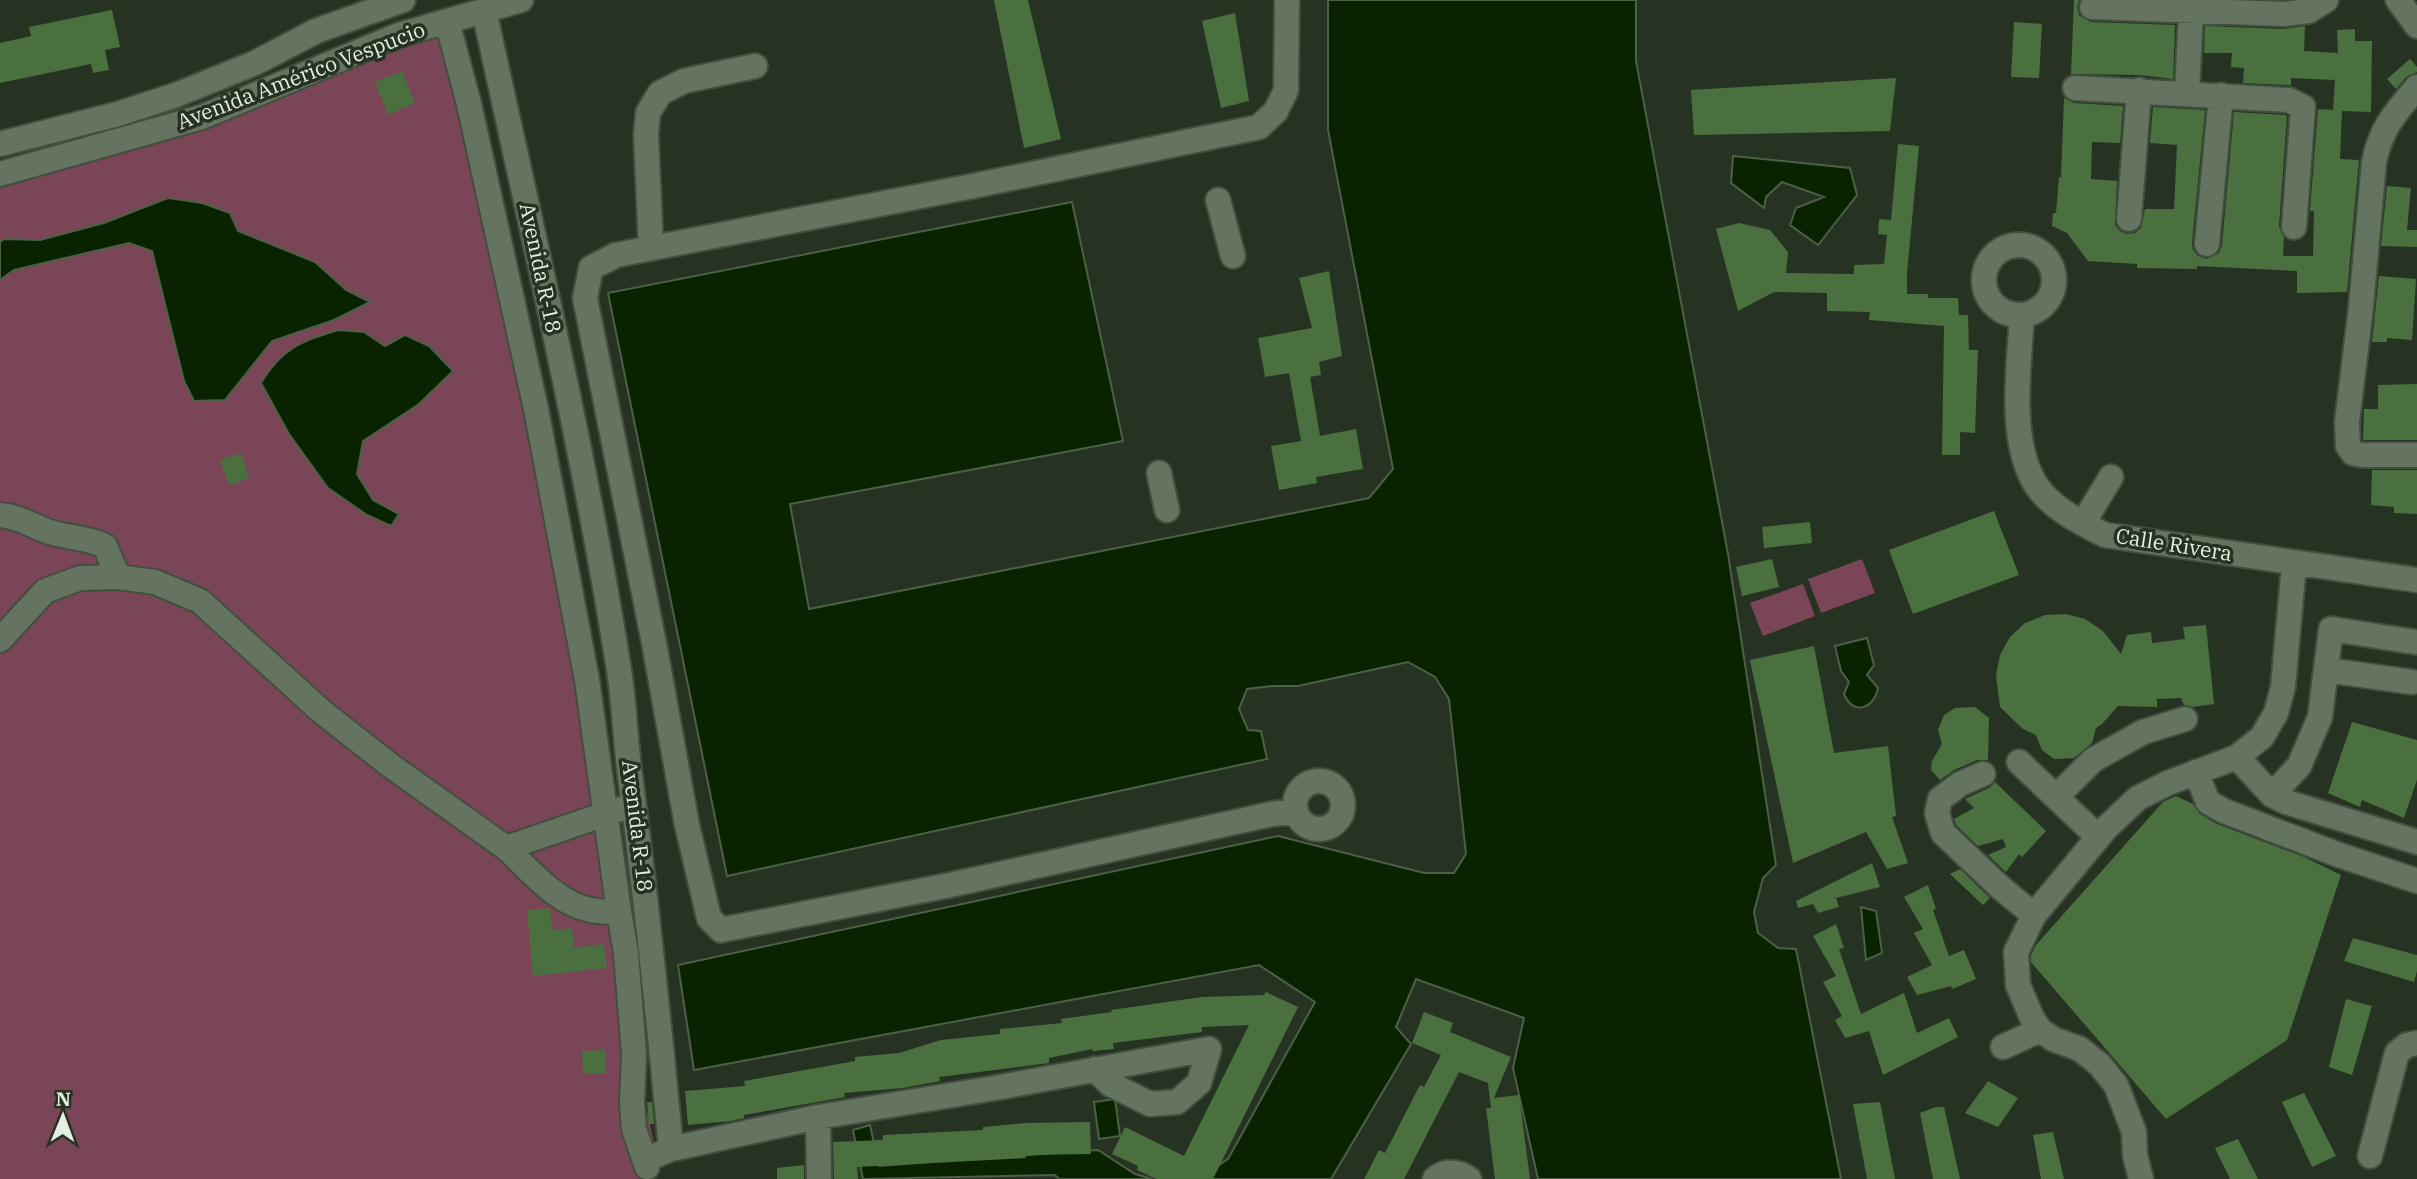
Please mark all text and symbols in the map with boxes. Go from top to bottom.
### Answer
street label: Avenida Américo Vespucio [173,15,429,135]
street label: Avenida R-18 [514,200,568,335]
street label: Calle Rivera [2114,521,2234,567]
street label: Avenida R-18 [616,759,660,893]
north arrow [28,1081,98,1151]
text: N [56,1087,71,1111]

